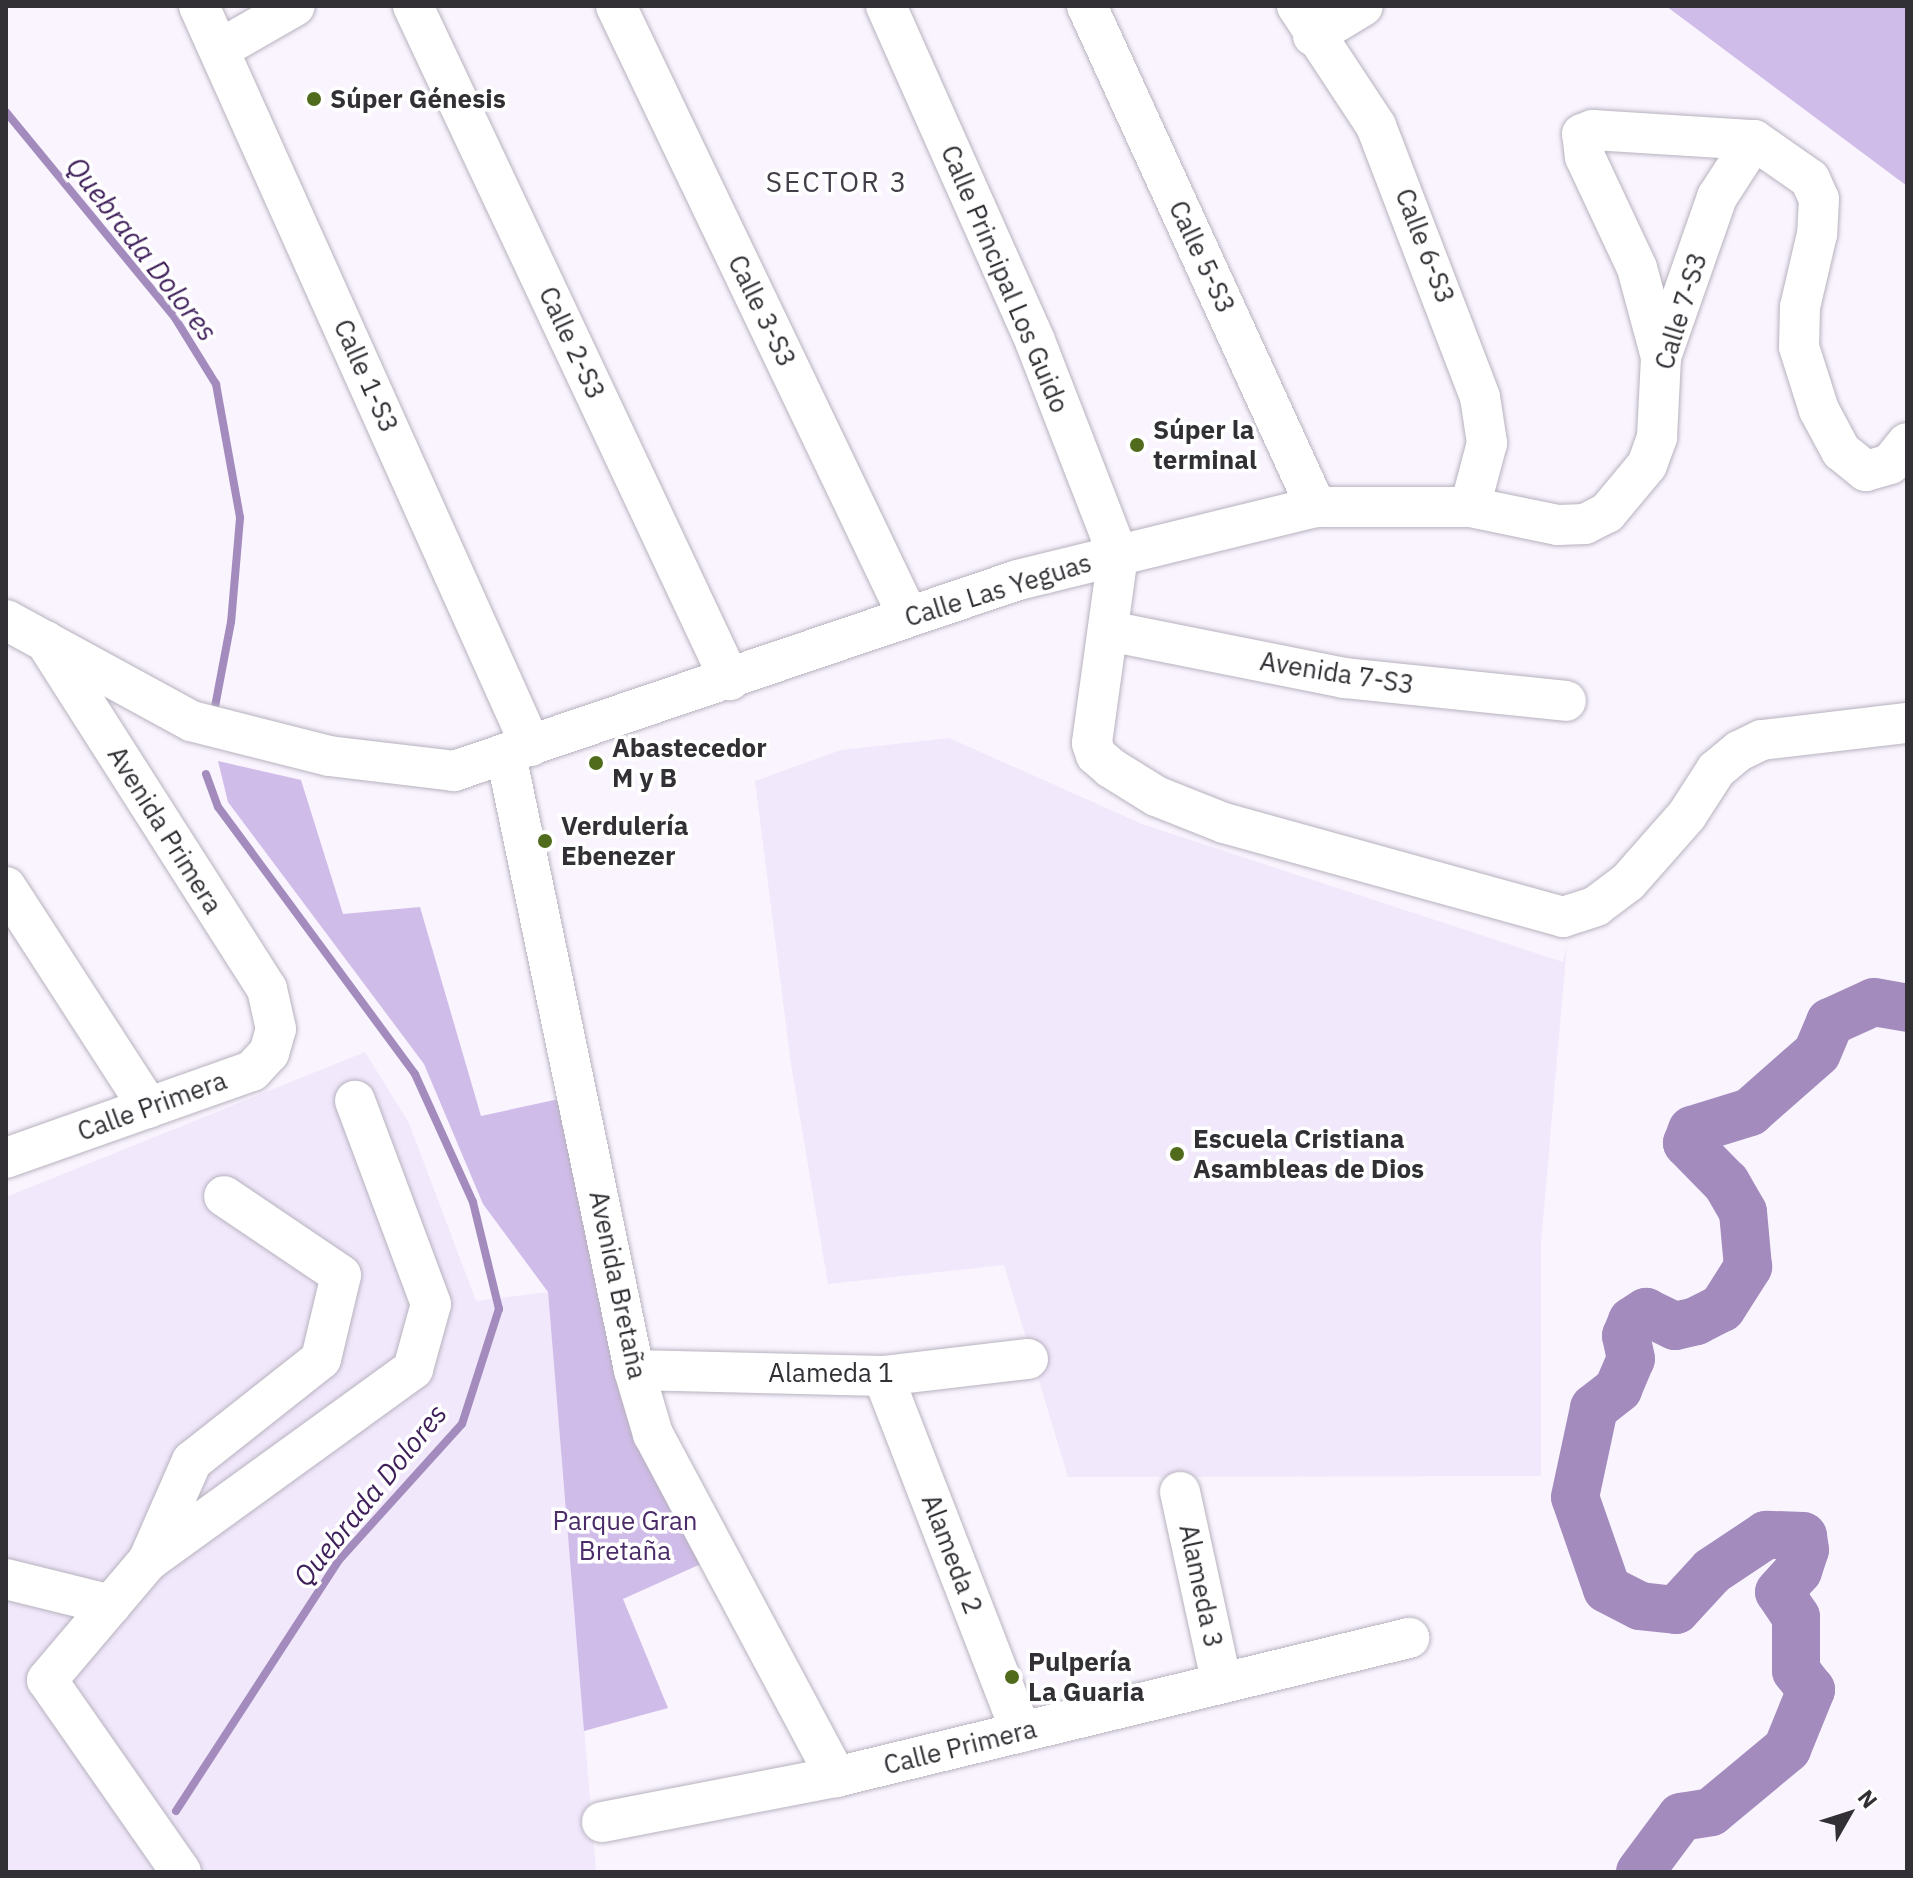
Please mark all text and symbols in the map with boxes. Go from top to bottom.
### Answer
place label: Súper Génesis [330,83,506,115]
marker: Súper Génesis [305,90,323,108]
street label: Calle Principal Los Guido [934,141,1076,417]
water label: Quebrada Dolores [60,150,224,348]
district label: SECTOR 3 [766,165,908,199]
street label: Calle 6-S3 [1389,184,1461,308]
street label: Calle 5-S3 [1162,196,1242,318]
street label: Calle 7-S3 [1648,249,1714,373]
street label: Calle 3-S3 [722,250,802,372]
street label: Calle 2-S3 [532,282,612,404]
street label: Calle 1-S3 [327,315,405,437]
place label: Súper la terminal [1153,414,1257,476]
marker: Súper la terminal [1128,436,1146,454]
street label: Calle Las Yeguas [901,547,1095,633]
street label: Avenida 7-S3 [1258,645,1416,701]
place label: Abastecedor M y B [612,732,767,794]
street label: Avenida Primera [101,741,229,919]
marker: Abastecedor M y B [587,754,605,772]
place label: Verdulería Ebenezer [561,810,689,872]
marker: Verdulería Ebenezer [536,832,554,850]
street label: Calle Primera [73,1065,231,1147]
place label: Escuela Cristiana Asambleas de Dios [1193,1123,1424,1184]
marker: Escuela Cristiana Asambleas de Dios [1168,1145,1186,1163]
street label: Avenida Bretaña [583,1188,653,1382]
street label: Alameda 1 [768,1357,894,1389]
water label: Quebrada Dolores [286,1397,454,1593]
street label: Alameda 2 [915,1490,989,1618]
park label: Parque Gran Bretaña [552,1505,698,1566]
street label: Alameda 3 [1173,1521,1229,1651]
place label: Pulpería La Guaria [1028,1646,1145,1708]
marker: Pulpería La Guaria [1003,1668,1021,1686]
street label: Calle Primera [880,1713,1040,1781]
north arrow [1809,1774,1889,1854]
text: N [1852,1783,1884,1814]

